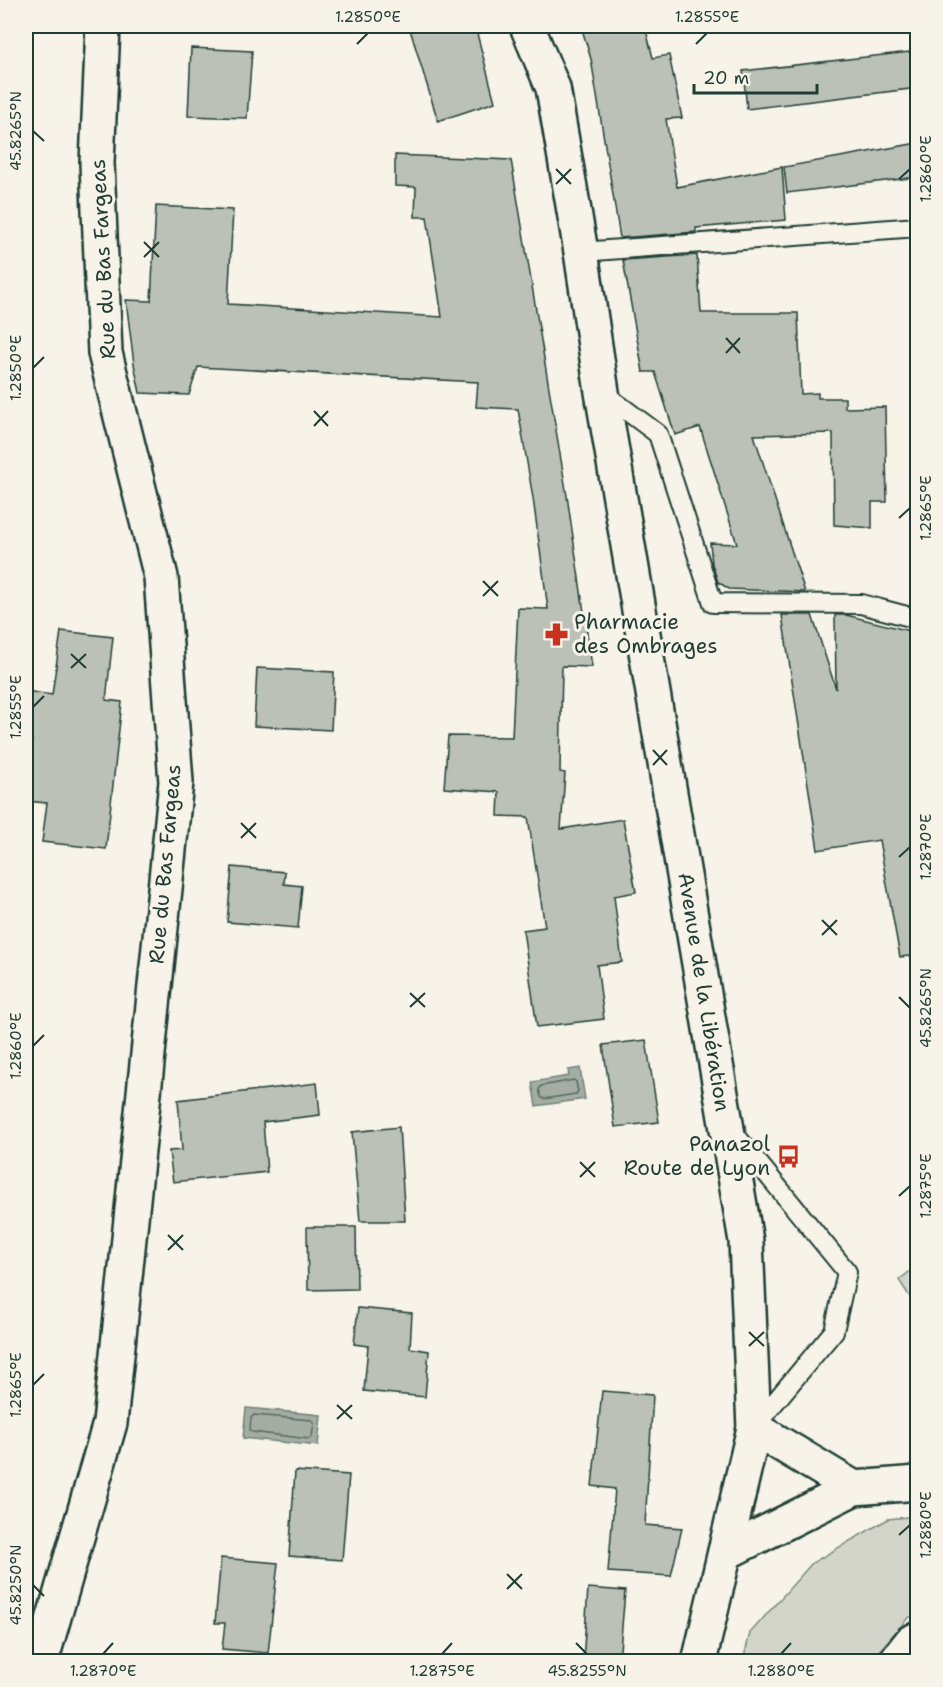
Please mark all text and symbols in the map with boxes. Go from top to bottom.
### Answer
text: 1.2850°E [335,7,401,27]
text: 1.2855°E [675,7,739,27]
scale bar [694,57,817,95]
text: 20 m [703,66,749,90]
text: 45.8265°N [6,91,26,171]
text: 1.2860°E [916,135,936,203]
street label: Rue du Bas Fargeas [84,158,122,360]
text: 1.2850°E [6,335,26,401]
text: 1.2865°E [916,475,936,541]
place label: Pharmacie des Ombrages [574,608,718,660]
pharmacy icon: Pharmacie des Ombrages [543,621,569,647]
text: 1.2855°E [6,675,26,739]
street label: Rue du Bas Fargeas [142,763,188,965]
text: 1.2870°E [916,814,936,880]
street label: Avenue de la Libération [671,871,737,1114]
text: 45.8265°N [916,968,936,1048]
text: 1.2860°E [6,1012,26,1080]
place label: Panazol Route de Lyon [624,1130,771,1182]
bus stop icon: Panazol Route de Lyon [775,1143,801,1169]
text: 1.2875°E [916,1153,936,1219]
text: 1.2865°E [6,1352,26,1418]
text: 1.2880°E [916,1491,936,1559]
text: 45.8250°N [6,1545,26,1625]
text: 1.2870°E [70,1661,136,1681]
text: 1.2875°E [409,1661,475,1681]
text: 45.8255°N [547,1661,627,1681]
text: 1.2880°E [747,1661,815,1681]

